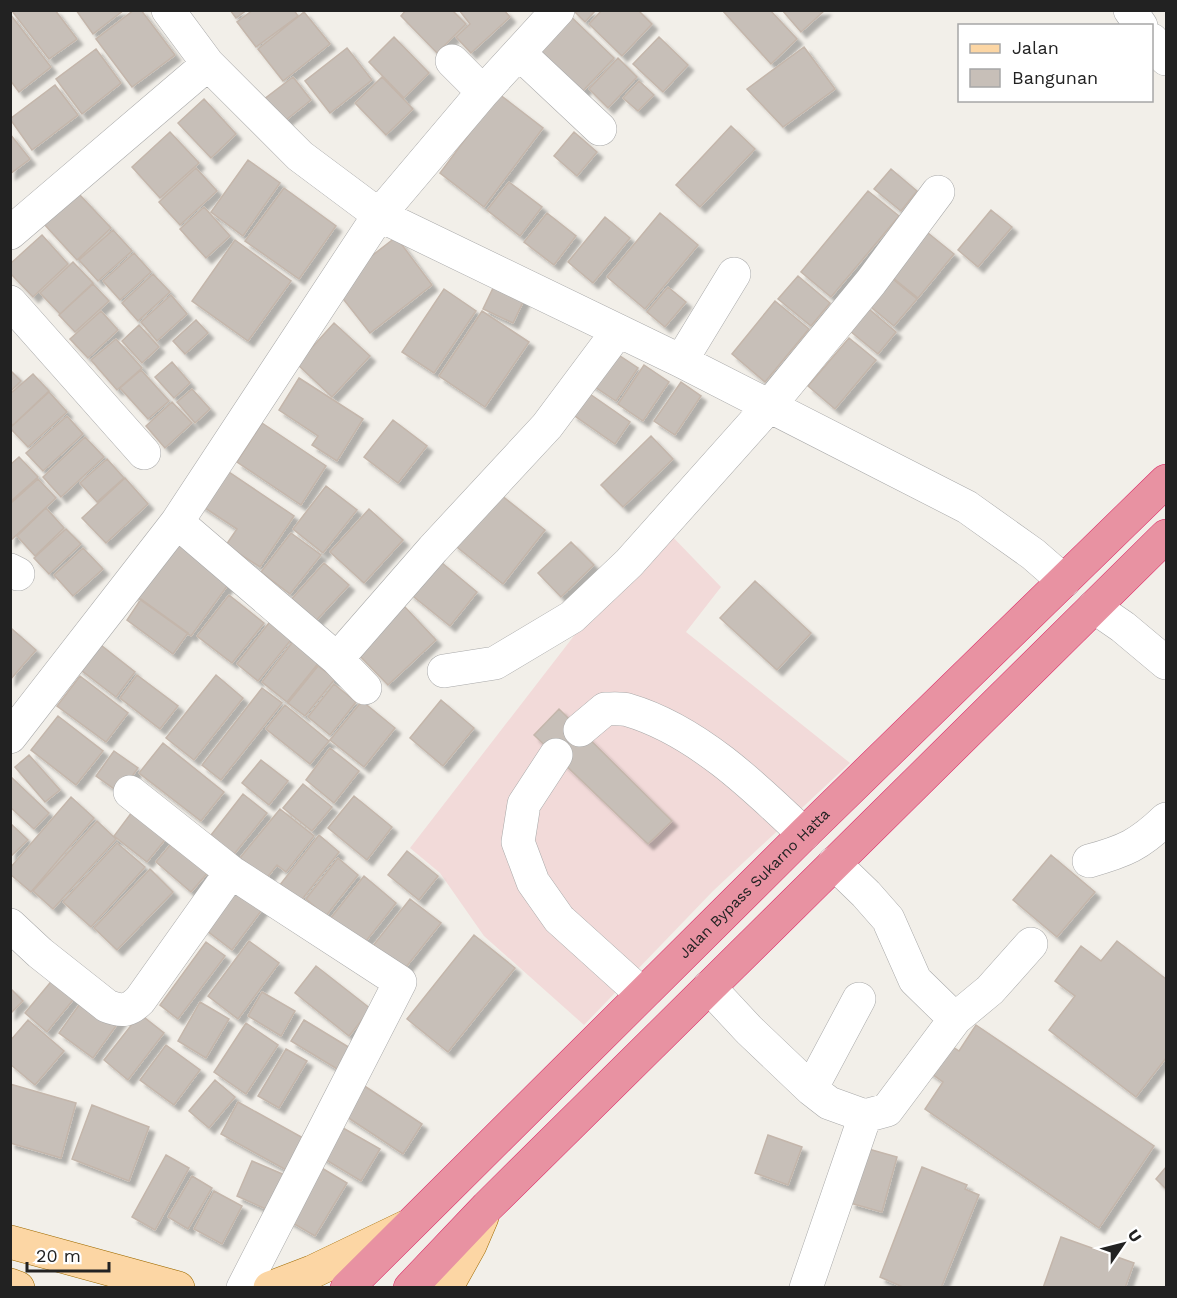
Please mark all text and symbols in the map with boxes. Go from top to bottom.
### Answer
legend [958,24,1153,102]
text: Jalan [1012,37,1059,58]
text: Bangunan [1012,67,1098,88]
street label: Jalan Bypass Sukarno Hatta [675,805,834,962]
north arrow [1093,1214,1153,1274]
text: U [1124,1226,1146,1246]
scale bar [27,1235,110,1273]
text: 20 m [36,1245,81,1266]

